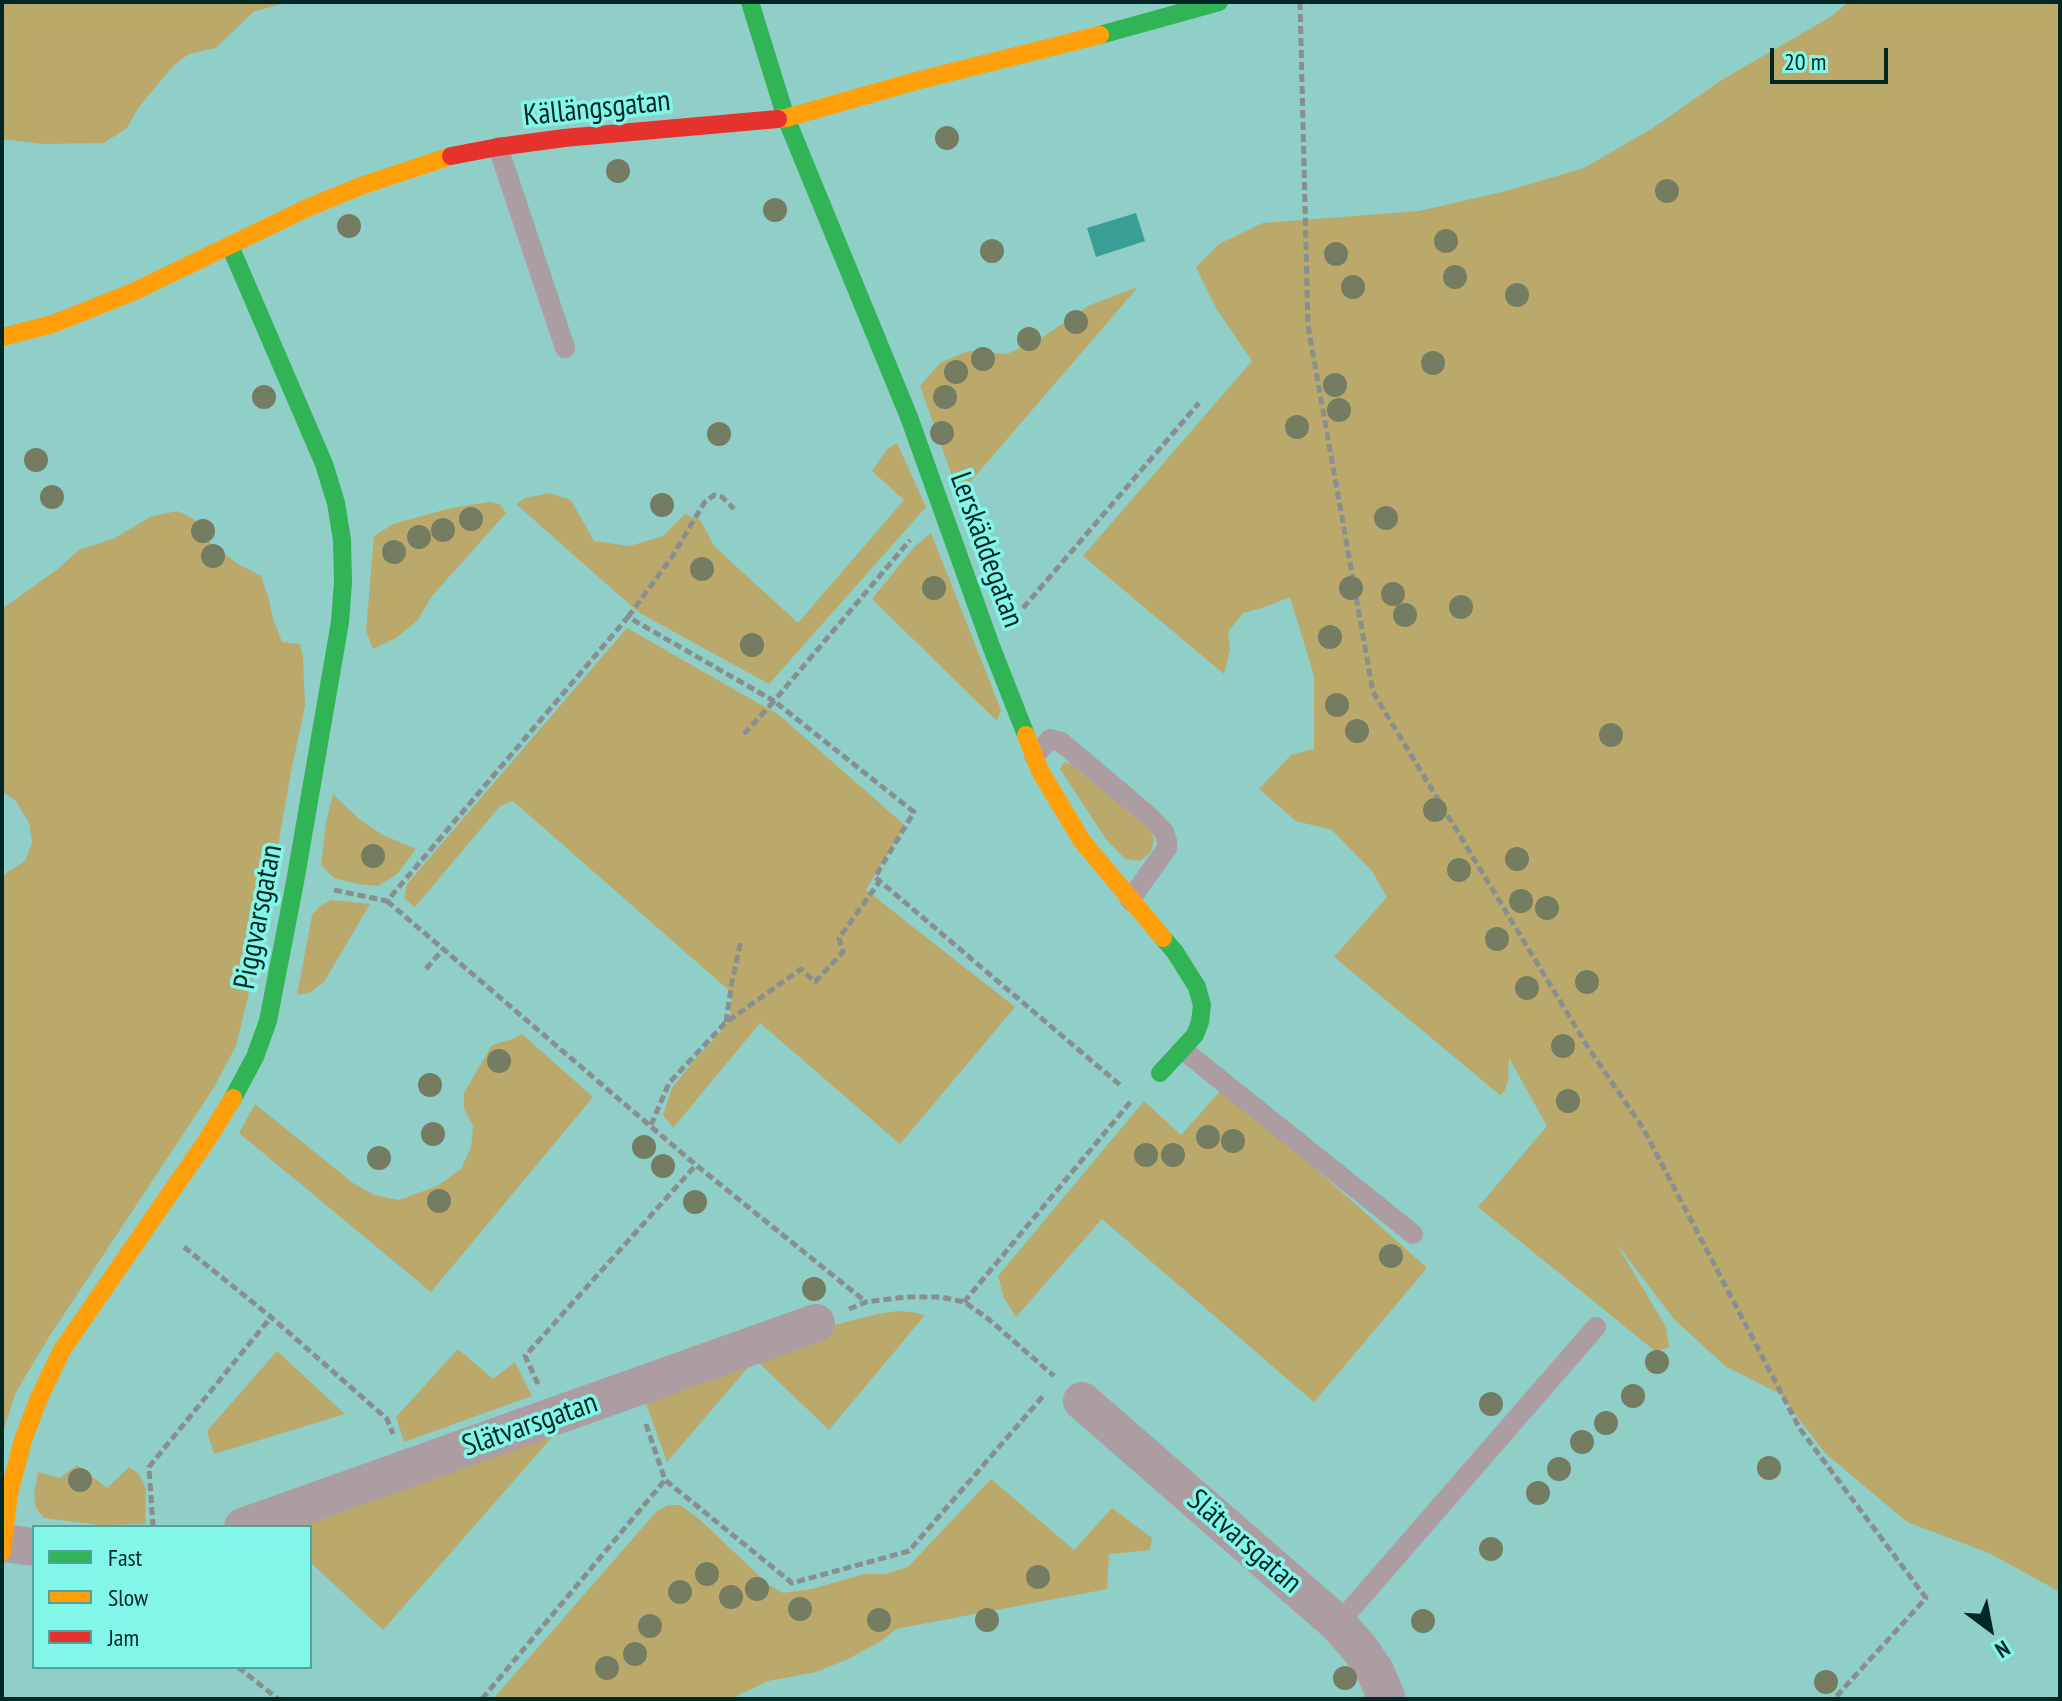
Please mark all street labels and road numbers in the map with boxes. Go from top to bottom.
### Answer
street label: Källängsgatan [522,83,672,135]
street label: Lerskäddegatan [941,468,1031,632]
street label: Piggvarsgatan [227,842,291,992]
street label: Slätvarsgatan [458,1385,602,1465]
street label: Slätvarsgatan [1179,1482,1309,1602]

